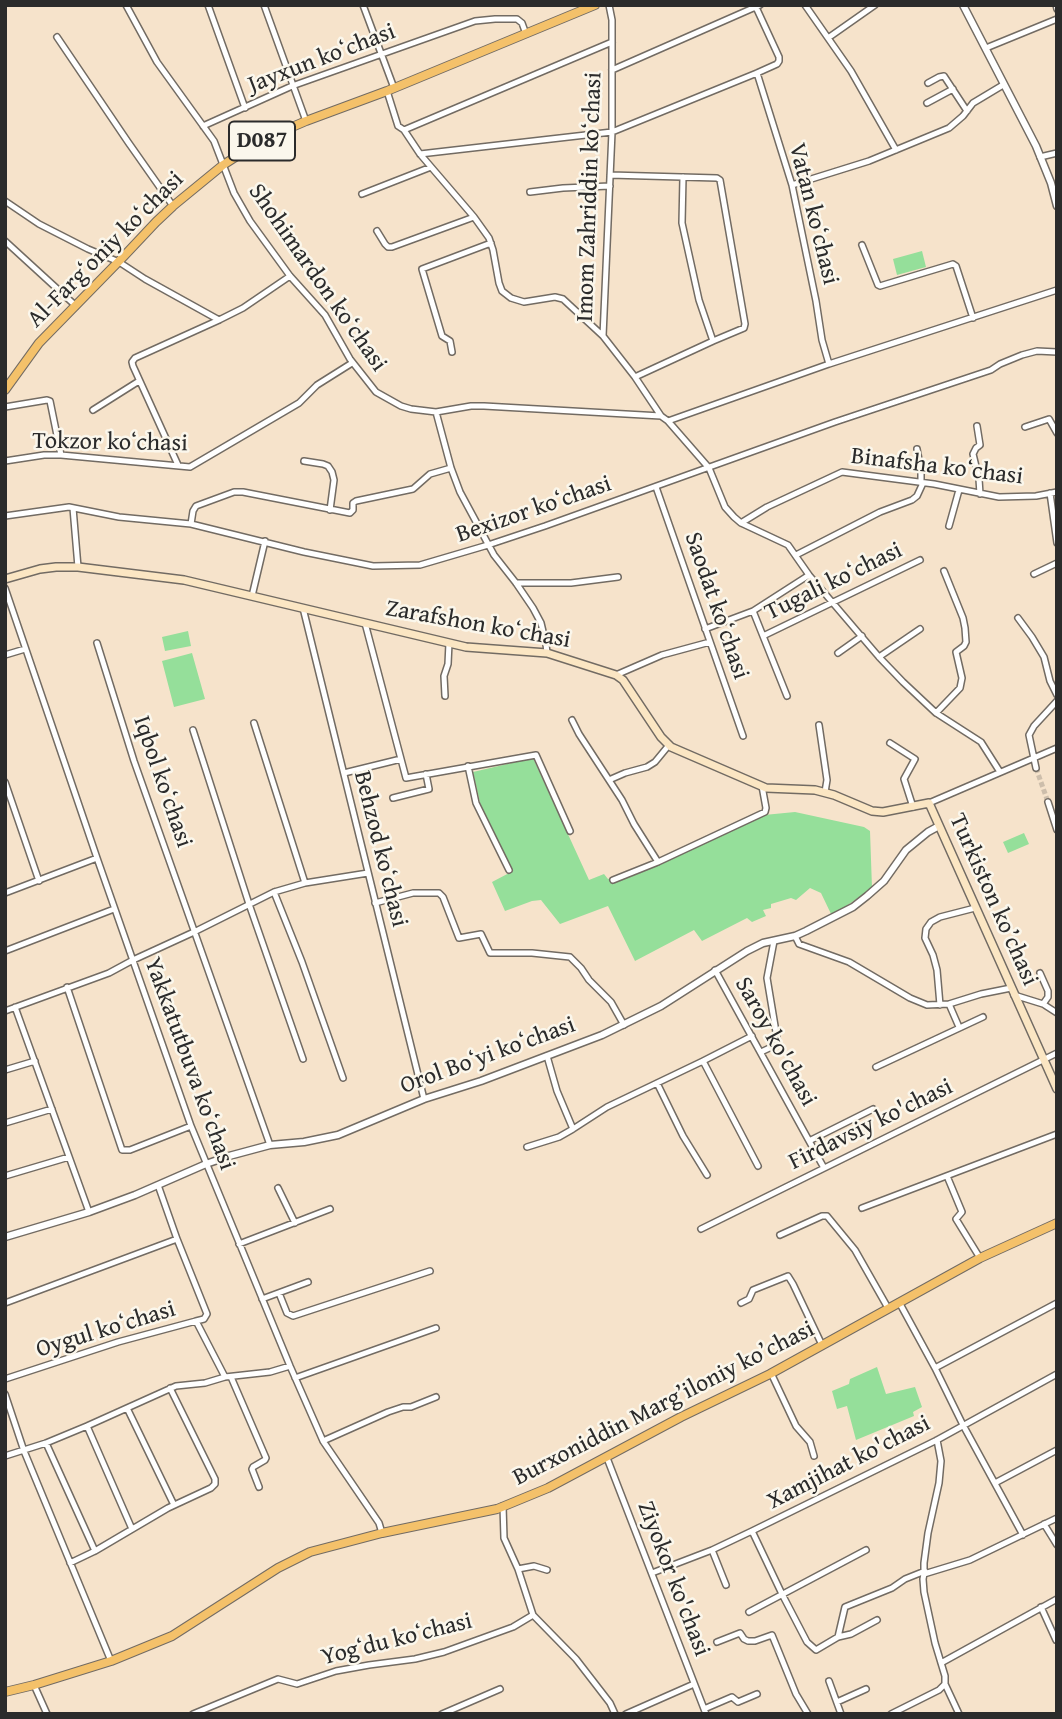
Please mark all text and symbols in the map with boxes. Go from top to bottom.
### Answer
street label: Jayxun koʻchasi [244,18,400,100]
street label: Imom Zahriddin koʻchasi [571,72,609,322]
road number: D087 [229,122,295,160]
street label: Vatan koʻchasi [782,140,844,288]
street label: Al-Fargʻoniy koʻchasi [22,166,190,334]
street label: Shohimardon koʻchasi [241,179,393,377]
street label: Tokzor koʻchasi [32,427,188,459]
street label: Binafsha koʻchasi [849,442,1025,492]
street label: Bexizor koʻchasi [453,470,615,550]
street label: Saodat koʻchasi [677,529,755,683]
street label: Tugali koʻchasi [761,536,907,628]
street label: Zarafshon koʻchasi [383,595,573,655]
street label: Iqbol koʻchasi [126,712,198,852]
street label: Behzod koʻchasi [347,768,413,930]
street label: Turkiston ko’chasi [942,809,1044,991]
street label: Yakkatutbuva koʻchasi [137,954,241,1174]
street label: Saroy ko'chasi [728,972,822,1112]
street label: Orol Boʻyi koʻchasi [397,1011,579,1101]
street label: Firdavsiy ko'chasi [784,1073,958,1177]
street label: Oygul koʻchasi [33,1295,179,1365]
street label: Burxoniddin Marg’iloniy ko’chasi [508,1315,820,1493]
street label: Xamjihat ko'chasi [763,1410,935,1516]
street label: Ziyokor ko'chasi [630,1497,716,1661]
street label: Yogʻdu koʻchasi [319,1607,475,1673]

